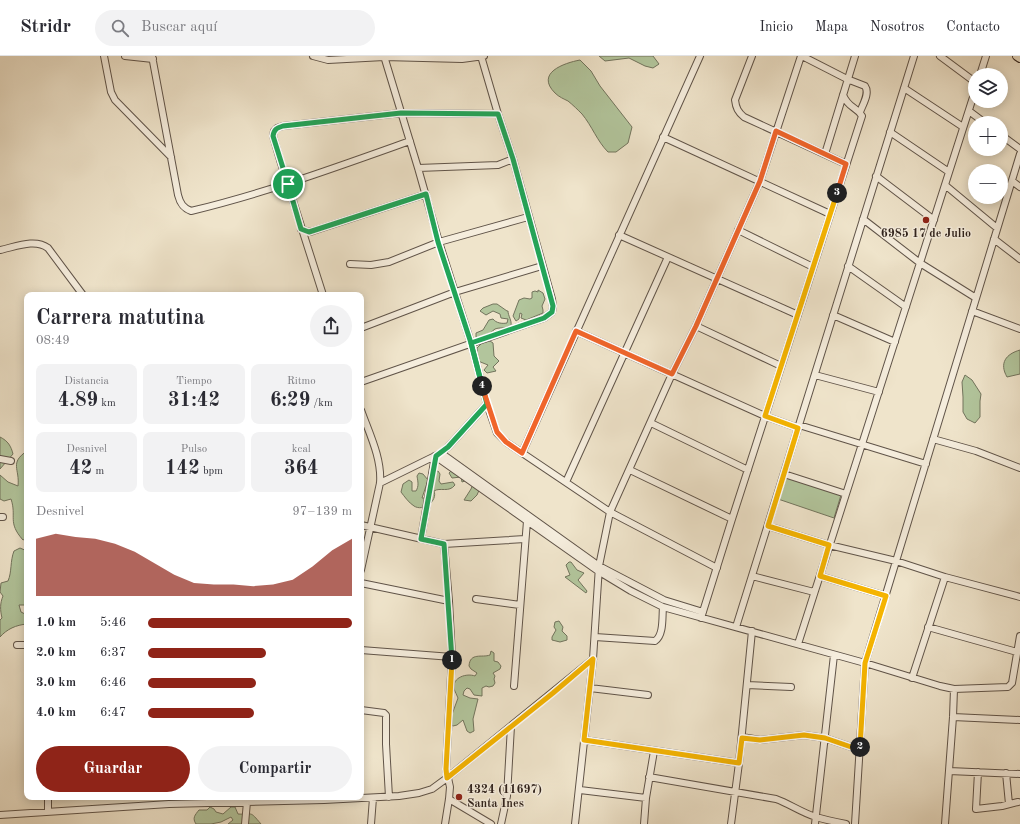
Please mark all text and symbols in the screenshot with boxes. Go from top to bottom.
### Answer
search box [95,10,375,46]
icon: search [109,17,131,39]
text: Stridr [20,18,71,37]
text: Buscar aquí [141,20,217,35]
text: Inicio [759,20,793,34]
text: Mapa [815,20,848,34]
text: Nosotros [870,20,924,34]
text: Contacto [946,20,1000,34]
map controls [968,68,1008,204]
button: layers [968,68,1008,108]
button: + [968,116,1008,156]
button: − [968,164,1008,204]
pin [271,167,305,201]
icon: arrive [277,173,299,195]
pin: 3 [827,183,847,203]
text: 3 [834,187,840,198]
marker: 6985 17 de Julio [921,215,931,225]
place label: 6985 17 de Julio [881,227,971,240]
button: share [310,305,352,347]
text: Carrera matutina [36,307,205,329]
text: 08:49 [36,334,70,347]
text: Distancia [64,376,109,387]
text: Tiempo [176,376,212,387]
text: Ritmo [287,376,316,387]
pin: 4 [472,376,492,396]
text: 4 [479,380,485,391]
text: 4.89 [58,391,98,411]
text: 31:42 [168,391,220,411]
text: 6:29 [270,391,310,411]
text: km [98,398,116,409]
text: /km [310,398,333,409]
text: Desnivel [66,444,107,455]
text: Pulso [181,444,207,455]
text: kcal [292,444,311,455]
text: 42 [69,459,92,479]
text: 142 [165,459,200,479]
text: 364 [284,459,319,479]
text: m [92,466,104,477]
text: bpm [200,466,223,477]
text: Desnivel [36,505,84,518]
text: 97–139 m [292,505,352,518]
text: 1.0 km [36,616,76,629]
text: 5:46 [100,616,126,629]
text: 2.0 km [36,646,76,659]
text: 6:37 [100,646,126,659]
pin: 1 [442,650,462,670]
text: 1 [449,654,455,665]
text: 3.0 km [36,676,76,689]
text: 6:46 [100,676,126,689]
text: 4.0 km [36,706,76,719]
text: 6:47 [100,706,126,719]
pin: 2 [850,737,870,757]
text: 2 [857,741,863,752]
button: Guardar [36,746,190,792]
button: Compartir [198,746,352,792]
place label: 4324 (11697) Santa Ines [467,783,542,810]
marker: 4324 (11697) Santa Ines [454,792,464,802]

